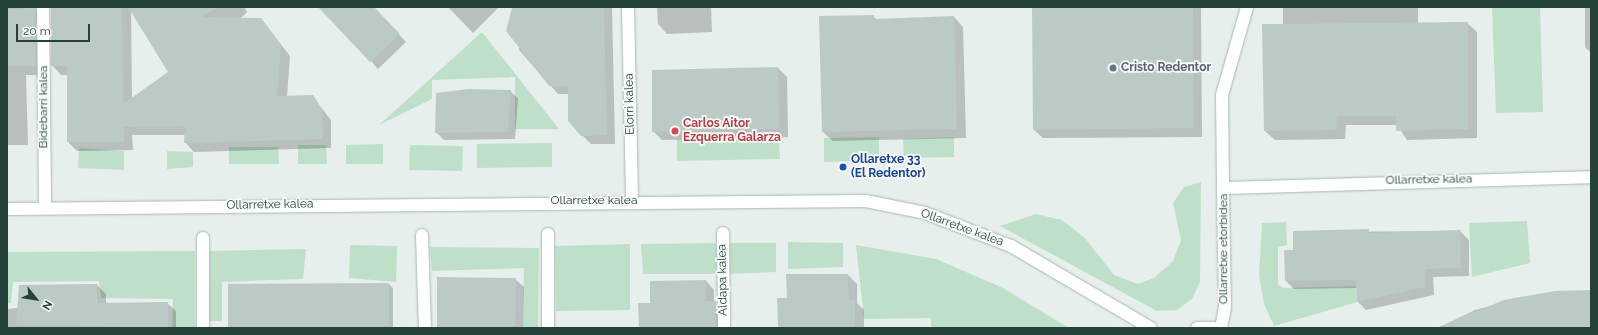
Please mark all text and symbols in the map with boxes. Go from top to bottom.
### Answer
scale bar [18,16,92,42]
text: 20 m [23,24,51,38]
place label: Cristo Redentor [1121,61,1211,75]
marker: Cristo Redentor [1108,63,1118,73]
street label: Bidebarri kalea [37,66,51,148]
street label: Elorri kalea [622,73,638,135]
place label: Carlos Aitor Ezquerra Galarza [683,117,781,145]
marker: Carlos Aitor Ezquerra Galarza [670,126,680,136]
place label: Ollaretxe 33 (El Redentor) [851,153,926,181]
marker: Ollaretxe 33 (El Redentor) [838,162,848,172]
street label: Ollarretxe kalea [1385,172,1473,188]
street label: Ollarretxe kalea [551,194,637,208]
street label: Ollarretxe etorbidea [1217,194,1231,304]
street label: Ollarretxe kalea [226,197,314,213]
street label: Ollarretxe kalea [919,206,1005,250]
street label: Aldapa kalea [715,244,731,316]
north arrow [16,279,56,319]
text: N [39,298,55,312]

